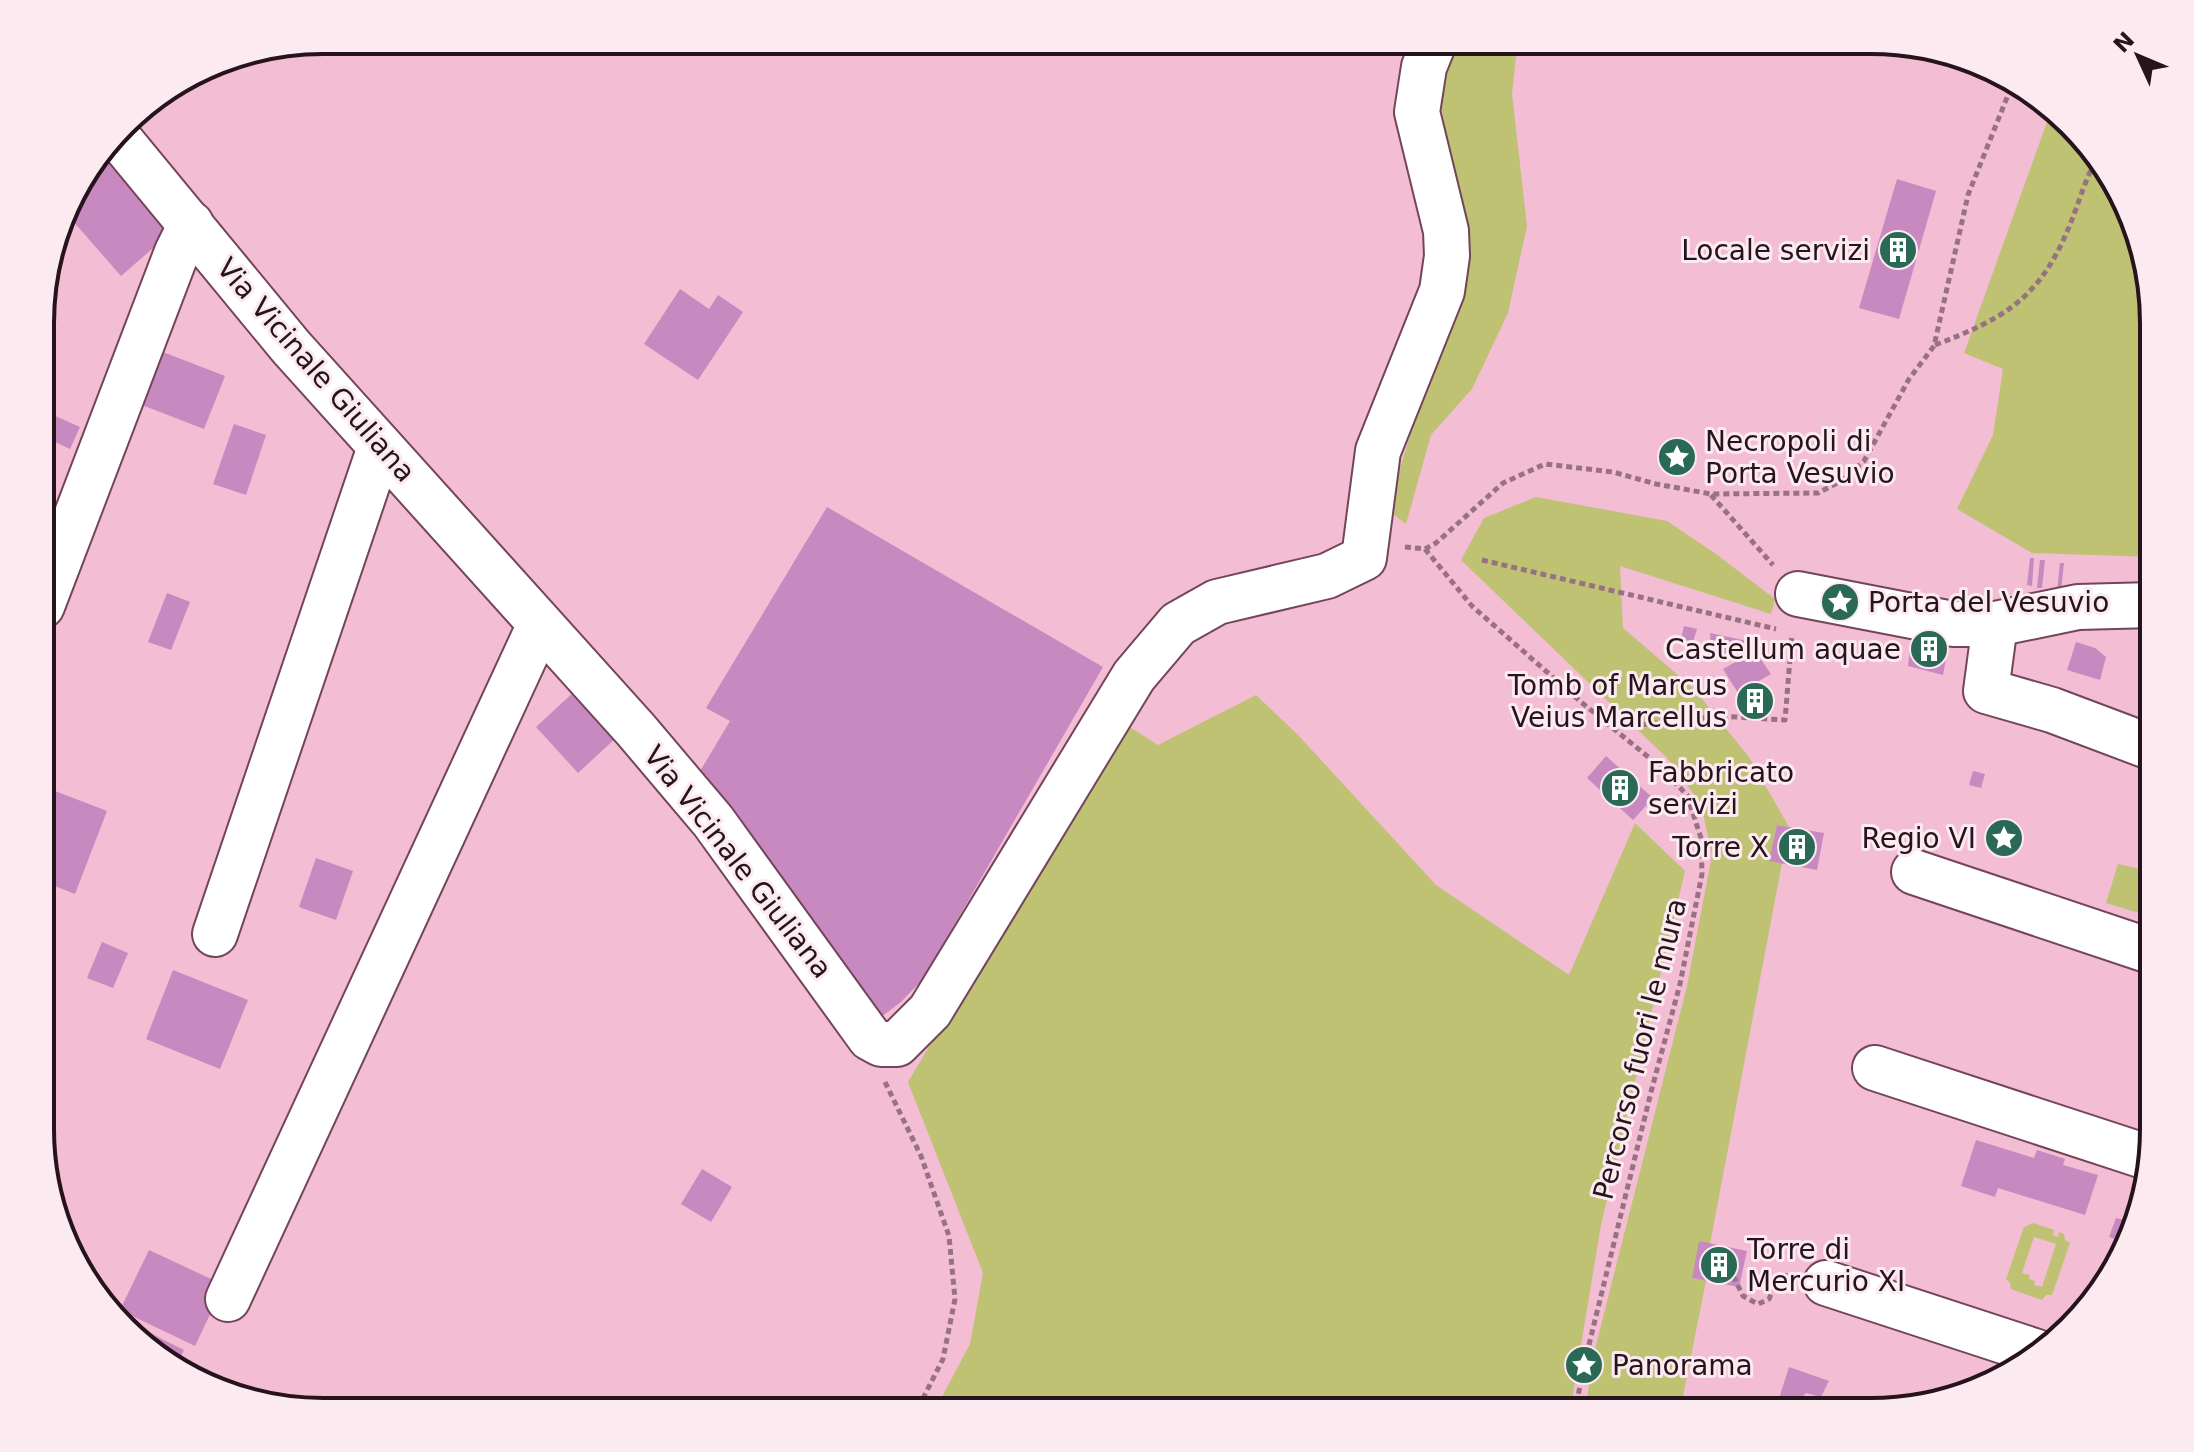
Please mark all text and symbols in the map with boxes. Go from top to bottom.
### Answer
north arrow [2098,16,2178,96]
text: N [2109,27,2139,58]
building icon: Locale servizi [1877,229,1919,271]
place label: Locale servizi [1681,234,1870,267]
street label: Via Vicinale Giuliana [210,251,422,489]
place label: Necropoli di Porta Vesuvio [1705,425,1895,490]
place icon: Necropoli di Porta Vesuvio [1656,436,1698,478]
place icon: Porta del Vesuvio [1819,581,1861,623]
place label: Porta del Vesuvio [1868,586,2109,619]
building icon: Castellum aquae [1908,628,1950,670]
place label: Castellum aquae [1665,633,1901,666]
place label: Tomb of Marcus Veius Marcellus [1507,669,1727,734]
building icon: Tomb of Marcus Veius Marcellus [1734,680,1776,722]
street label: Via Vicinale Giuliana [637,739,839,985]
place label: Fabbricato servizi [1648,756,1794,821]
building icon: Fabbricato servizi [1599,767,1641,809]
place icon: Regio VI [1983,817,2025,859]
place label: Regio VI [1862,822,1976,855]
building icon: Torre X [1776,826,1818,868]
place label: Torre X [1671,831,1769,864]
street label: Percorso fuori le mura [1587,895,1693,1203]
place label: Torre di Mercurio XI [1746,1233,1905,1298]
building icon: Torre di Mercurio XI [1698,1244,1740,1286]
place icon: Panorama [1563,1344,1605,1386]
place label: Panorama [1612,1349,1753,1382]

